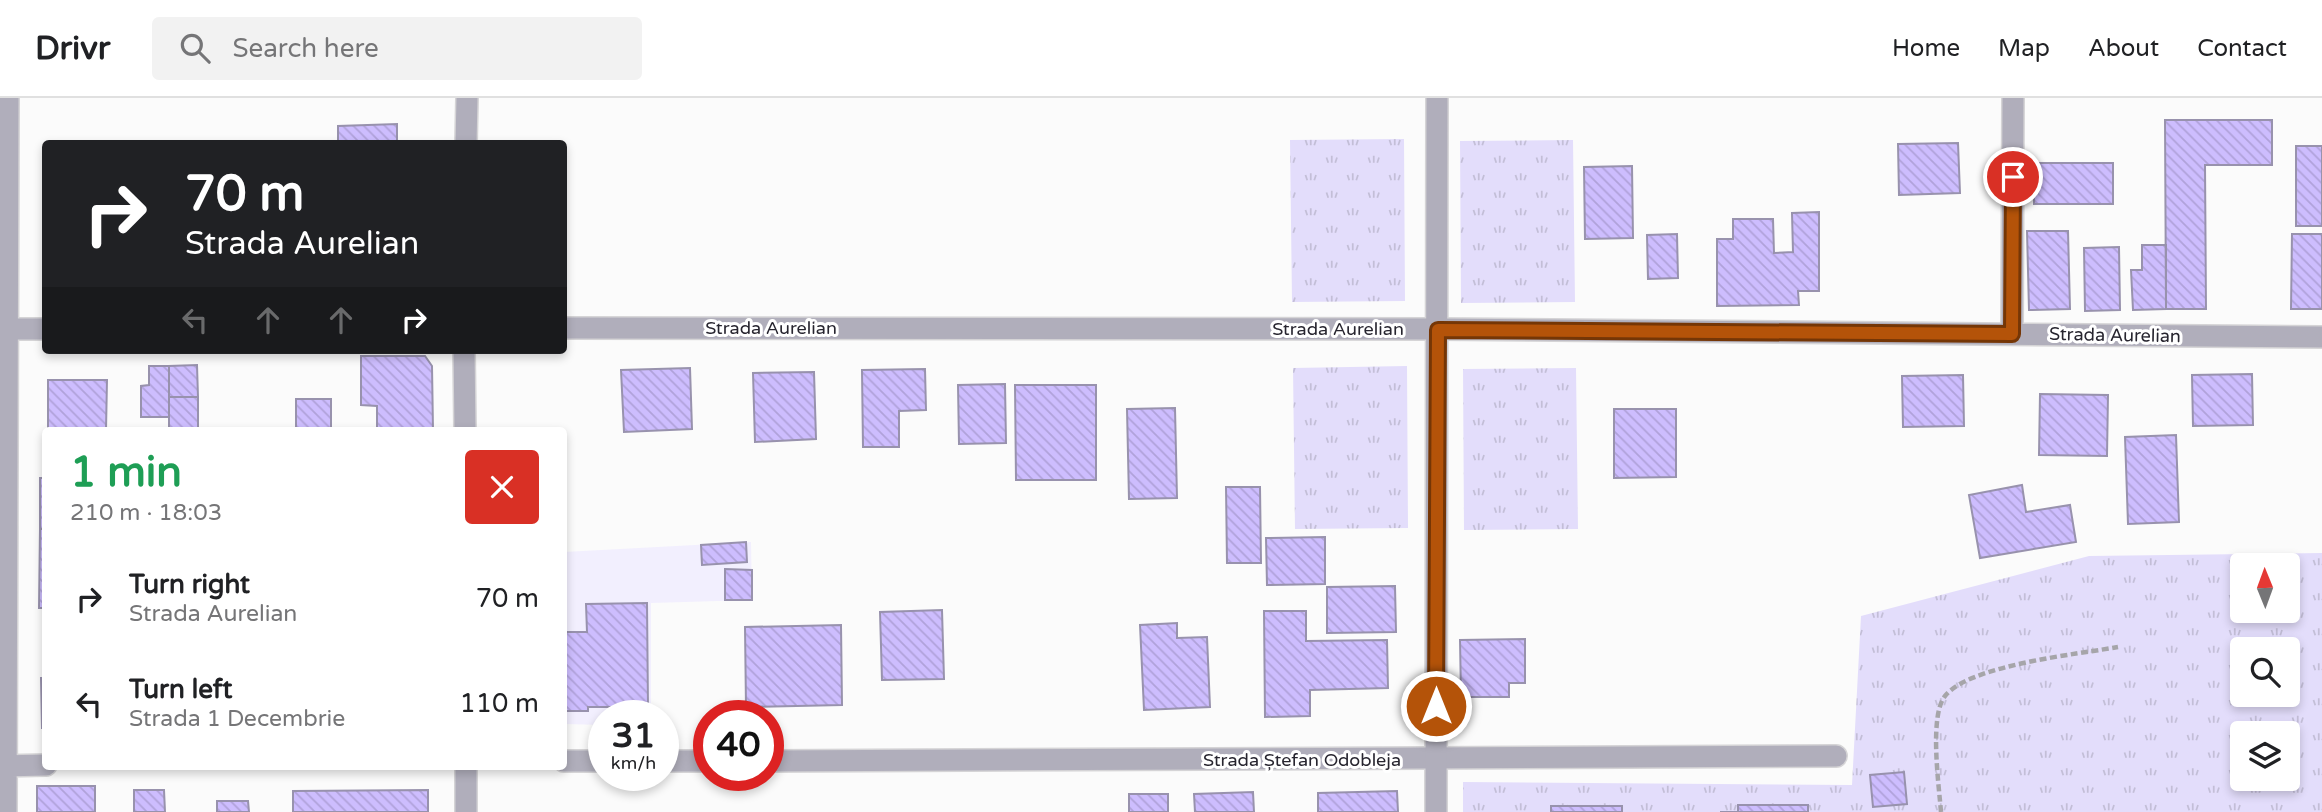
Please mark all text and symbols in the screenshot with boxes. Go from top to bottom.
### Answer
search box [152,17,642,80]
text: Drivr [35,29,110,68]
icon: search [176,29,214,67]
text: Search here [232,33,379,64]
text: Home [1892,34,1960,63]
text: Map [1998,34,2050,63]
text: About [2088,34,2159,63]
text: Contact [2197,34,2287,63]
pin [1983,147,2043,207]
icon: arrive [1994,158,2032,196]
text: 70 m [185,165,304,224]
icon: right [70,168,161,259]
text: Strada Aurelian [185,225,419,263]
icon: left [176,301,214,339]
icon: ahead [249,301,287,339]
icon: ahead [322,301,360,339]
icon: right [395,301,433,339]
street label: Strada Aurelian [705,317,837,339]
street label: Strada Aurelian [1272,318,1404,340]
street label: Strada Aurelian [2049,323,2181,347]
text: 1 min [70,447,182,498]
button: close [465,450,539,524]
text: 210 m · 18:03 [70,499,222,527]
north arrow [2230,553,2300,623]
map controls [2230,553,2300,791]
text: Turn right [129,569,250,600]
icon: right [70,580,108,618]
text: 70 m [476,583,539,614]
text: Strada Aurelian [129,600,297,628]
button: search [2230,637,2300,707]
position arrow [1399,669,1473,743]
text: Turn left [129,674,232,705]
icon: left [70,685,108,723]
text: 110 m [459,688,539,719]
speed limit sign: 40 [693,700,784,791]
text: Strada 1 Decembrie [129,705,345,733]
text: 31 [612,715,655,757]
button: layers [2230,721,2300,791]
street label: Strada Ștefan Odobleja [1203,749,1401,771]
text: km/h [611,752,656,774]

